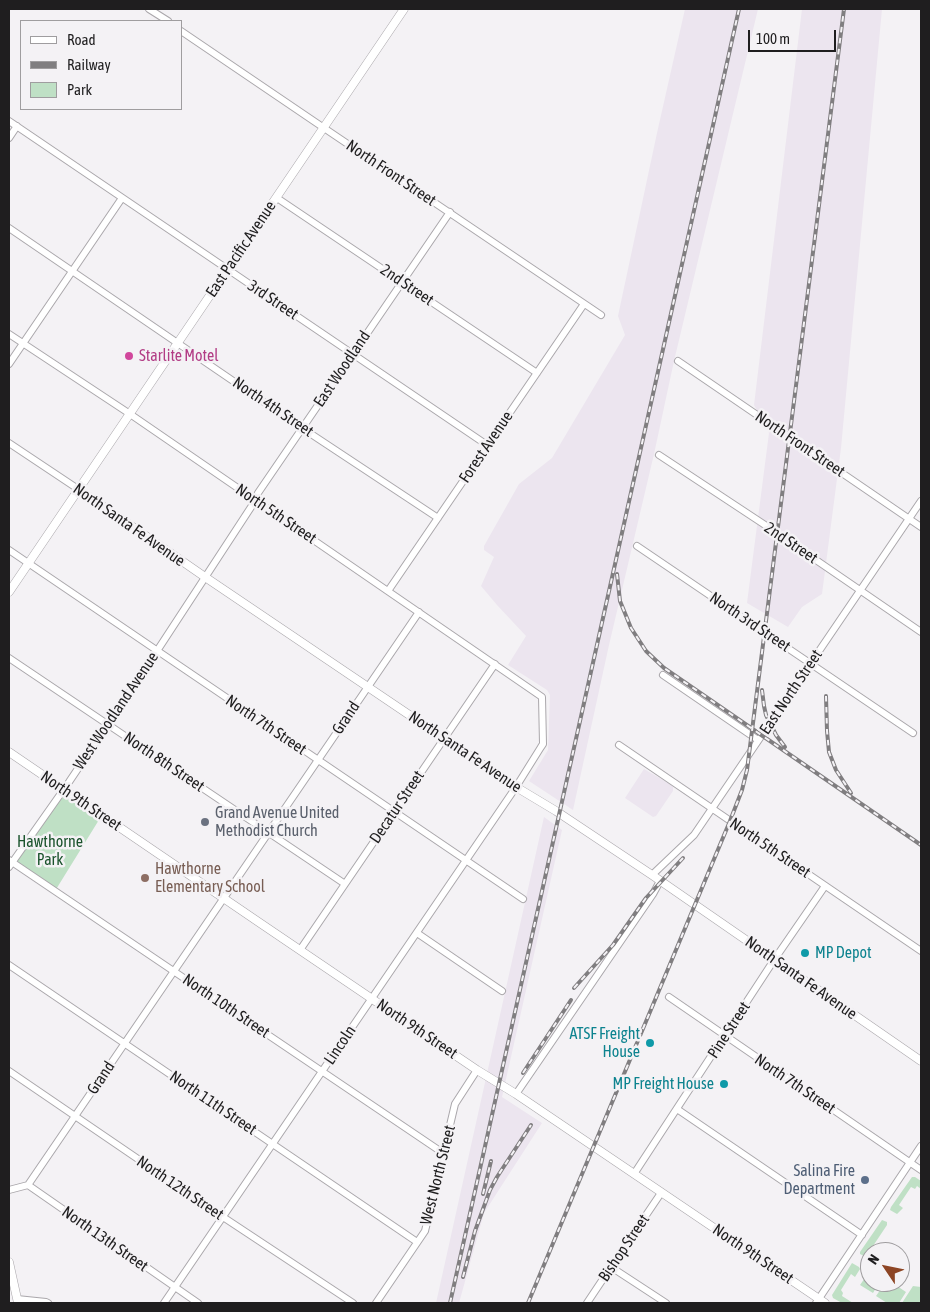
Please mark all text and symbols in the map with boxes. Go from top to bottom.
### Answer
legend [20,20,182,110]
scale bar [750,20,838,52]
text: 100 m [756,30,790,47]
text: Road [67,31,96,48]
text: Railway [67,56,111,73]
text: Park [67,81,92,98]
street label: North Front Street [342,136,440,210]
street label: East Pacific Avenue [202,197,280,301]
street label: 2nd Street [377,260,437,310]
street label: 3rd Street [244,276,302,324]
street label: East Woodland [310,327,374,411]
place label: Starlite Motel [139,346,219,366]
marker: Starlite Motel [123,350,135,362]
street label: North 4th Street [229,373,317,441]
street label: Forest Avenue [455,407,517,487]
street label: North Front Street [751,407,849,481]
street label: North Santa Fe Avenue [69,479,189,571]
street label: North 5th Street [232,480,320,548]
street label: 2nd Street [761,518,821,568]
street label: North 3rd Street [706,588,794,656]
street label: East North Street [756,646,826,738]
street label: West Woodland Avenue [69,648,163,774]
street label: North 7th Street [222,691,310,759]
street label: Grand [328,698,364,738]
street label: North Santa Fe Avenue [405,707,525,797]
street label: North 8th Street [120,728,208,796]
street label: North 9th Street [37,767,125,835]
street label: Decatur Street [366,767,428,847]
place label: Grand Avenue United Methodist Church [215,803,339,841]
street label: North 5th Street [726,814,814,882]
marker: Grand Avenue United Methodist Church [199,816,211,828]
park label: Hawthorne Park [17,832,83,870]
place label: Hawthorne Elementary School [155,859,265,897]
marker: Hawthorne Elementary School [139,872,151,884]
street label: North Santa Fe Avenue [741,932,861,1024]
place label: MP Depot [815,943,872,963]
marker: MP Depot [799,947,811,959]
street label: North 10th Street [179,970,273,1042]
street label: North 9th Street [373,995,461,1063]
street label: Pine Street [704,998,754,1062]
street label: Lincoln [320,1022,360,1068]
place label: ATSF Freight House [569,1024,640,1062]
marker: ATSF Freight House [644,1037,656,1049]
street label: North 7th Street [751,1050,839,1118]
street label: Grand [83,1058,119,1098]
street label: North 11th Street [166,1067,260,1139]
place label: MP Freight House [613,1074,714,1094]
marker: MP Freight House [718,1078,730,1090]
street label: West North Street [416,1123,460,1227]
street label: North 12th Street [133,1152,227,1224]
place label: Salina Fire Department [783,1161,855,1199]
marker: Salina Fire Department [859,1174,871,1186]
street label: North 13th Street [58,1202,152,1276]
street label: Bishop Street [594,1211,654,1285]
street label: North 9th Street [709,1220,797,1288]
north arrow [860,1242,910,1292]
text: N [864,1251,882,1267]

